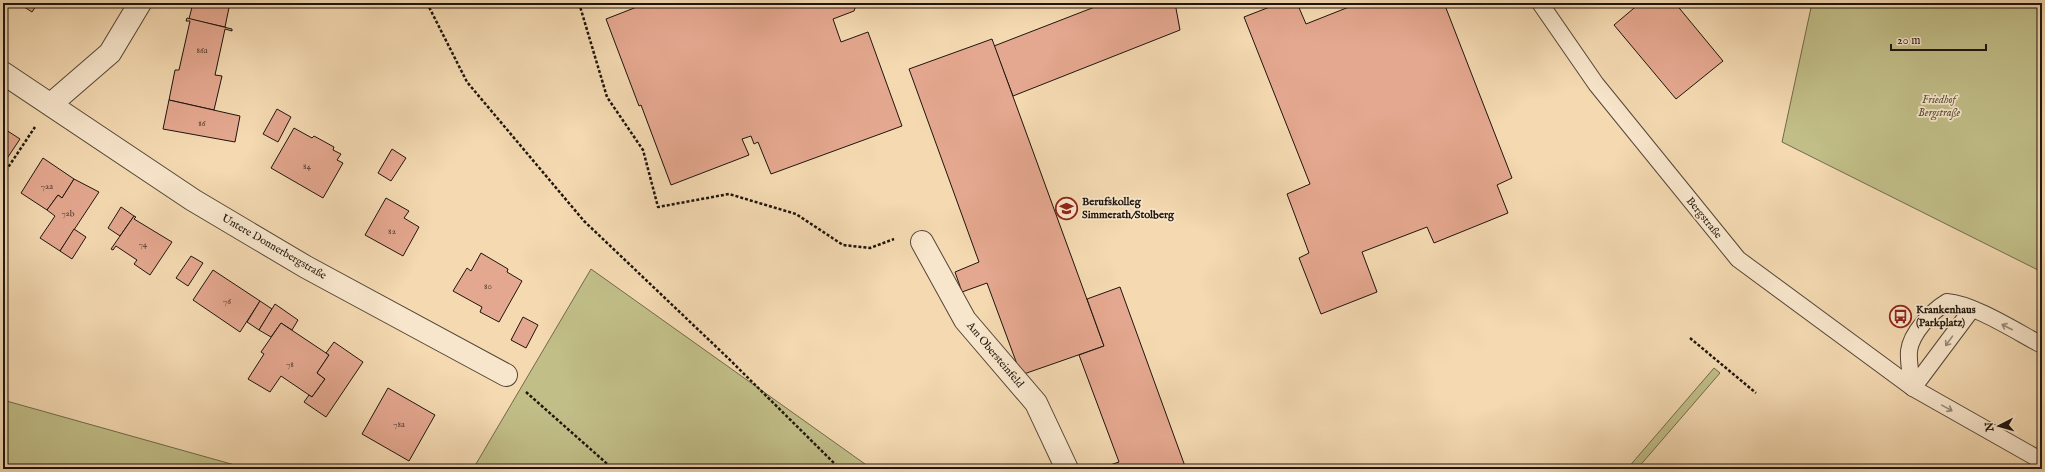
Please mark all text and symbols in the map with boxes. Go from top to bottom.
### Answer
scale bar [1891,26,1986,52]
text: 20 m [1897,33,1920,48]
house number: 86a [196,45,208,56]
park label: Friedhof Bergstraße [1918,93,1960,121]
house number: 86 [198,118,206,129]
house number: 84 [303,161,312,172]
house number: 72a [41,181,53,192]
street label: Bergstraße [1683,194,1725,242]
school or university icon: Berufskolleg Simmerath/Stolberg [1053,195,1079,221]
place label: Berufskolleg Simmerath/Stolberg [1082,195,1175,222]
house number: 72b [61,208,75,219]
street label: Untere Donnerbergstraße [219,211,329,283]
house number: 82 [388,226,396,237]
house number: 74 [139,239,148,250]
house number: 80 [484,281,492,292]
house number: 76 [223,296,231,307]
bus stop icon: Krankenhaus (Parkplatz) [1888,303,1914,329]
place label: Krankenhaus (Parkplatz) [1916,303,1976,330]
street label: Am Obersteinfeld [963,318,1027,391]
one-way arrow [2002,323,2014,331]
one-way arrow [1945,335,1953,346]
house number: 78 [286,359,294,370]
one-way arrow [1941,404,1953,412]
north arrow [1979,406,2019,446]
house number: 78a [393,419,405,430]
text: N [1983,421,1998,433]

